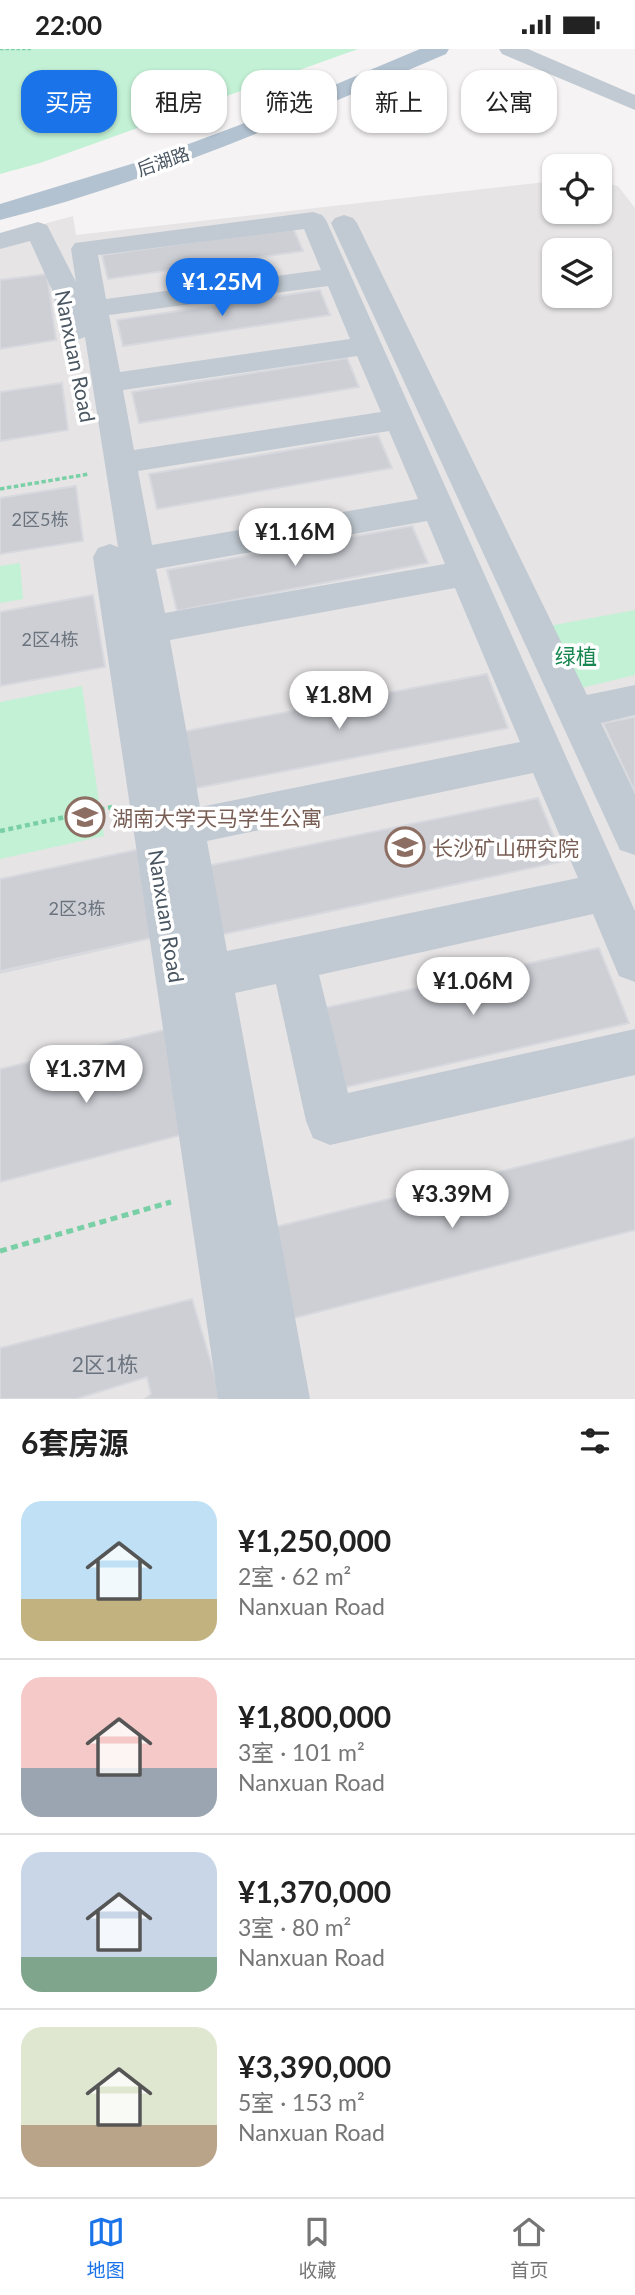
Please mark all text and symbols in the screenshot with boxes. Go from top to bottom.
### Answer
text: 22:00 [35,9,102,41]
chip: 买房 [21,70,117,133]
chip: 租房 [131,70,227,133]
chip: 筛选 [241,70,337,133]
chip: 新上 [351,70,447,133]
chip: 公寓 [461,70,557,133]
street label: 后湖路 [134,142,192,180]
map controls [542,154,612,308]
button: locate [542,154,612,224]
button: layers [542,238,612,308]
pin: ¥1.25M [165,259,279,318]
text: ¥1.25M [182,267,262,295]
street label: Nanxuan Road [51,288,101,424]
house number: 2区5栋 [12,508,68,530]
pin: ¥1.16M [238,509,352,568]
text: ¥1.16M [255,517,335,545]
house number: 2区4栋 [22,628,78,650]
park label: 绿植 [555,643,597,668]
pin: ¥1.8M [290,671,388,731]
text: ¥1.8M [305,680,373,708]
school or university icon: 湖南大学天马学生公寓 [64,796,106,838]
place label: 湖南大学天马学生公寓 [112,805,322,830]
school or university icon: 长沙矿山研究院 [384,826,426,868]
place label: 长沙矿山研究院 [432,835,579,860]
street label: Nanxuan Road [144,848,190,984]
house number: 2区3栋 [49,897,105,919]
pin: ¥1.06M [416,957,530,1017]
text: ¥1.06M [433,966,513,994]
pin: ¥1.37M [29,1045,143,1105]
text: ¥1.37M [46,1054,126,1082]
pin: ¥3.39M [395,1171,509,1230]
text: ¥3.39M [412,1179,492,1207]
house number: 2区1栋 [72,1351,138,1376]
icon: filters [576,1422,614,1460]
text: 6套房源 [21,1424,128,1460]
text: ¥1,250,000 [238,1522,391,1558]
icon: home [77,1529,161,1613]
text: 2室 · 62 m² [238,1562,351,1590]
text: Nanxuan Road [238,1592,385,1620]
text: ¥1,800,000 [238,1698,391,1734]
icon: home [77,1705,161,1789]
text: 3室 · 101 m² [238,1738,365,1766]
text: Nanxuan Road [238,1768,385,1796]
text: ¥1,370,000 [238,1873,391,1909]
icon: home [77,1880,161,1964]
text: 3室 · 80 m² [238,1913,351,1941]
text: Nanxuan Road [238,1943,385,1971]
text: ¥3,390,000 [238,2048,391,2084]
icon: home [77,2055,161,2139]
text: 5室 · 153 m² [238,2088,365,2116]
text: Nanxuan Road [238,2118,385,2146]
tab: 地图 [87,2213,125,2282]
tab: 收藏 [298,2213,336,2282]
tab: 首页 [510,2213,548,2282]

